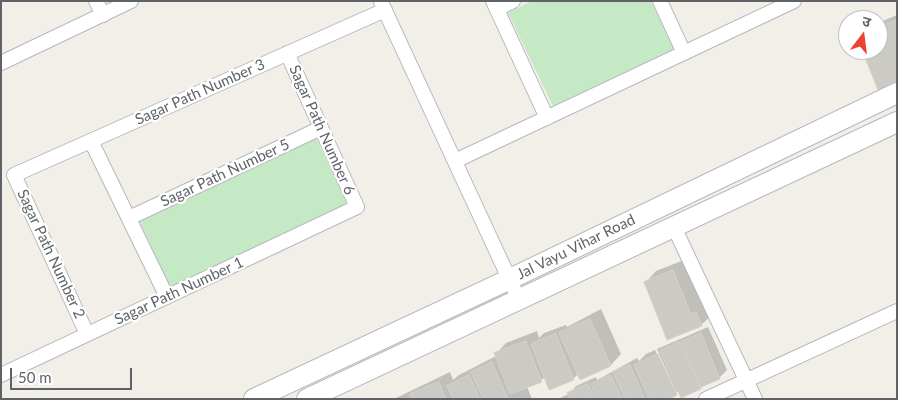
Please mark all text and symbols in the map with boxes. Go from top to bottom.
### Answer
north arrow [838,10,888,60]
text: उ [861,12,873,30]
street label: Sagar Path Number 3 [132,55,268,129]
street label: Sagar Path Number 6 [285,62,359,198]
street label: Sagar Path Number 5 [158,135,292,211]
street label: Sagar Path Number 2 [13,187,89,321]
street label: Jal Vayu Vihar Road [514,211,638,283]
street label: Sagar Path Number 1 [112,253,246,329]
scale bar [12,358,135,390]
text: 50 m [18,368,52,386]

